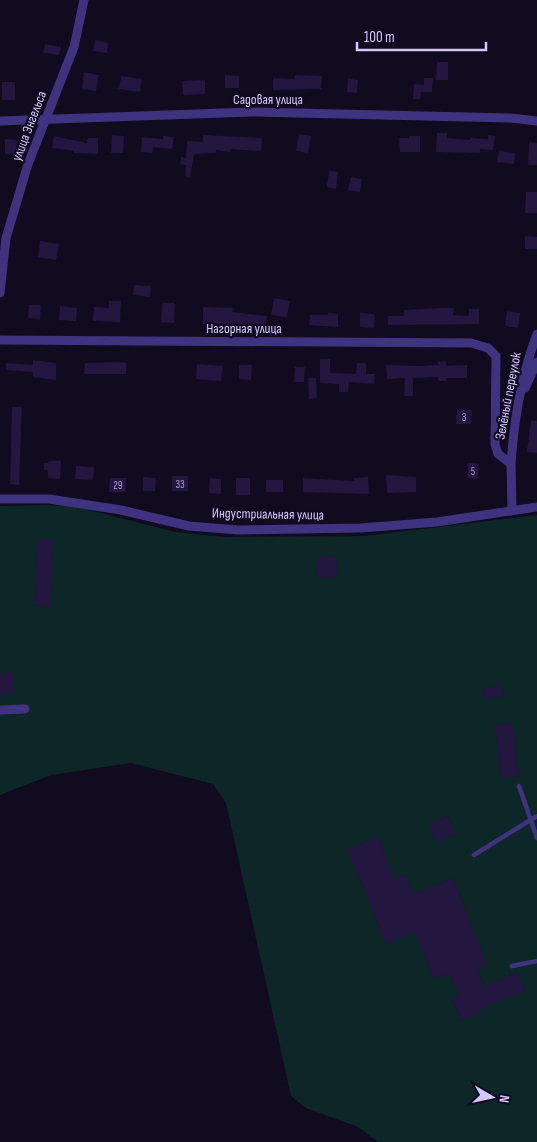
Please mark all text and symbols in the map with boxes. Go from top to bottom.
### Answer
scale bar [357,20,486,52]
text: 100 m [364,28,395,47]
street label: улица Энгельса [8,89,50,163]
street label: Садовая улица [233,91,303,108]
street label: Нагорная улица [206,320,282,337]
street label: Зелёный переулок [491,350,525,441]
house number: 3 [462,411,467,424]
house number: 5 [471,465,475,478]
house number: 33 [175,478,185,491]
house number: 29 [113,479,123,492]
street label: Индустриальная улица [212,505,324,523]
north arrow [467,1072,517,1122]
text: N [495,1094,513,1104]

